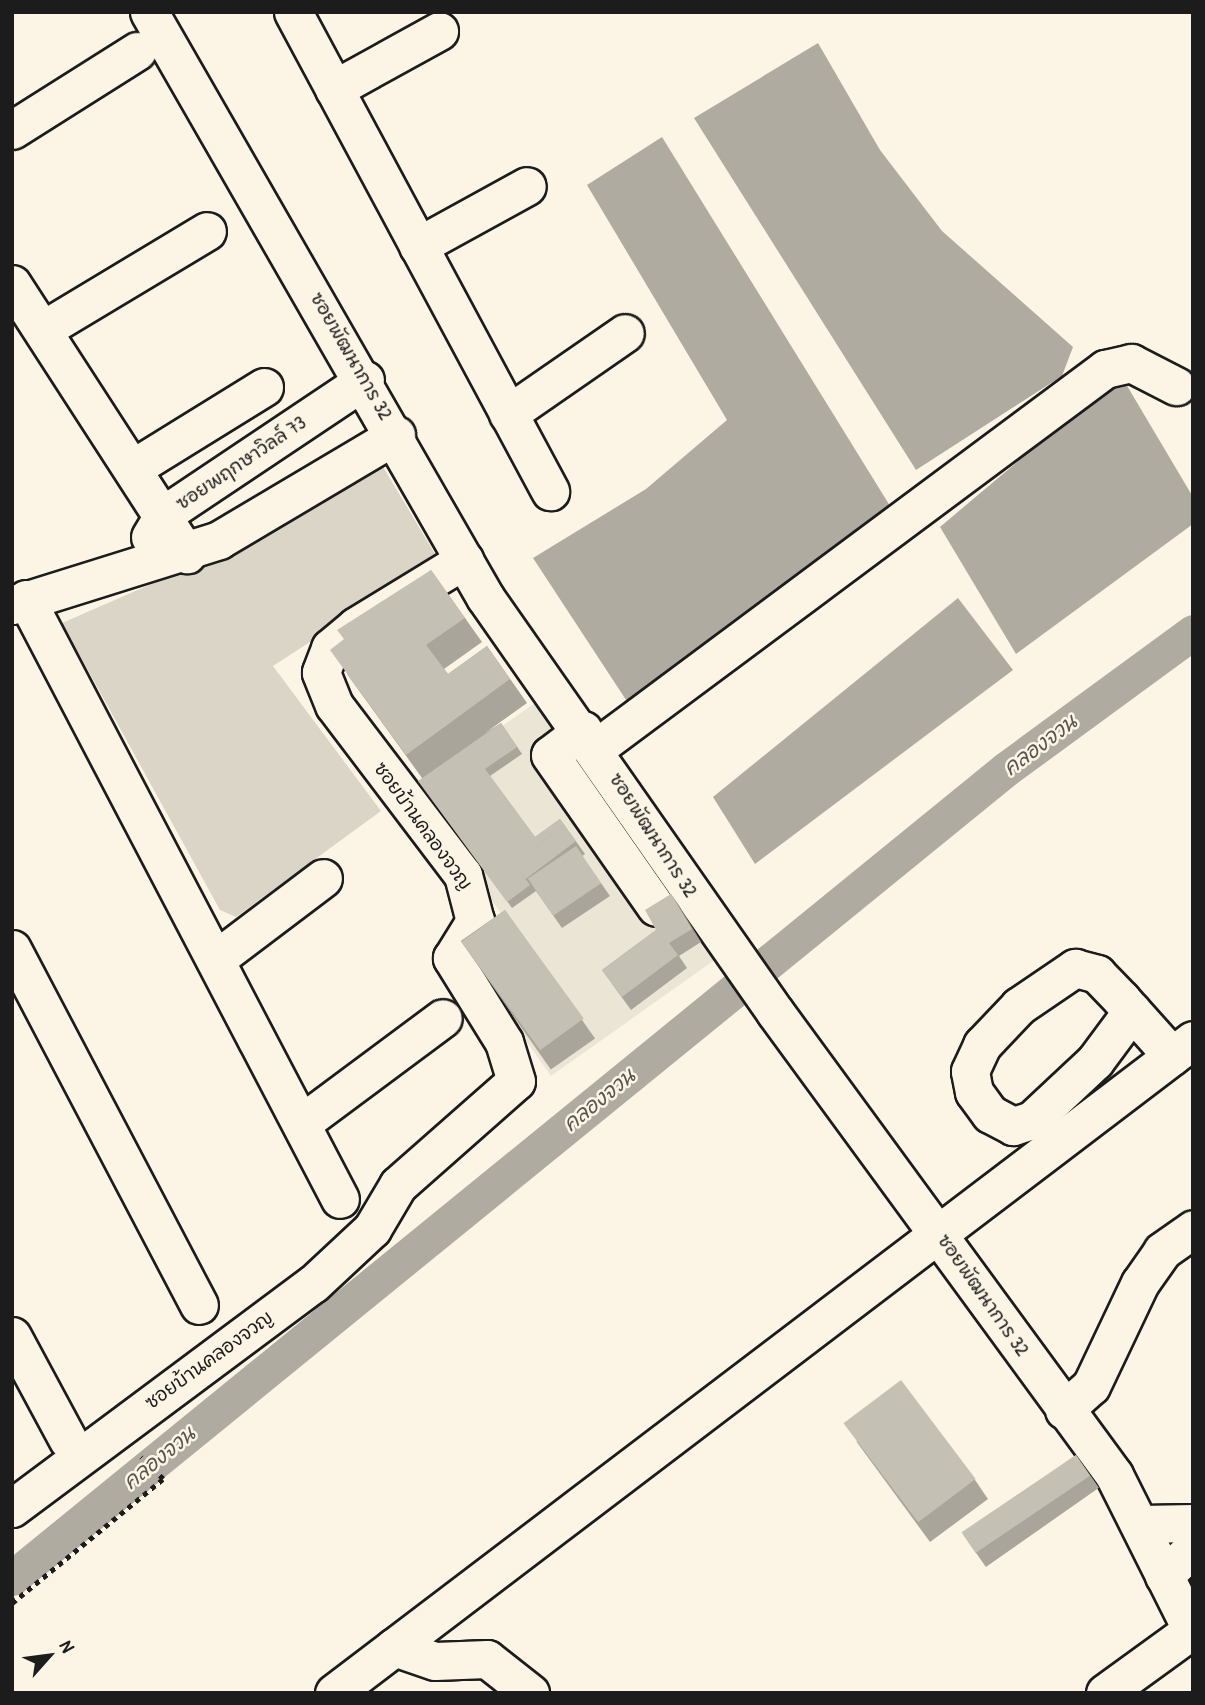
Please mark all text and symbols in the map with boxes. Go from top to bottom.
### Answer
street label: ซอยพัฒนาการ 32 [305,288,397,424]
street label: ซอยพฤกษาวิลล์ 73 [172,411,310,515]
water label: คลองจวน [998,709,1082,781]
street label: ซอยบ้านคลองจวญ [369,758,477,894]
street label: ซอยพัฒนาการ 32 [604,769,702,901]
water label: คลองจวน [558,1063,640,1137]
street label: ซอยพัฒนาการ 32 [933,1230,1033,1360]
street label: ซอยบ้านคลองจวญ [141,1306,277,1414]
water label: คลองจวน [118,1421,200,1495]
north arrow [14,1621,84,1691]
text: N [54,1636,81,1657]

